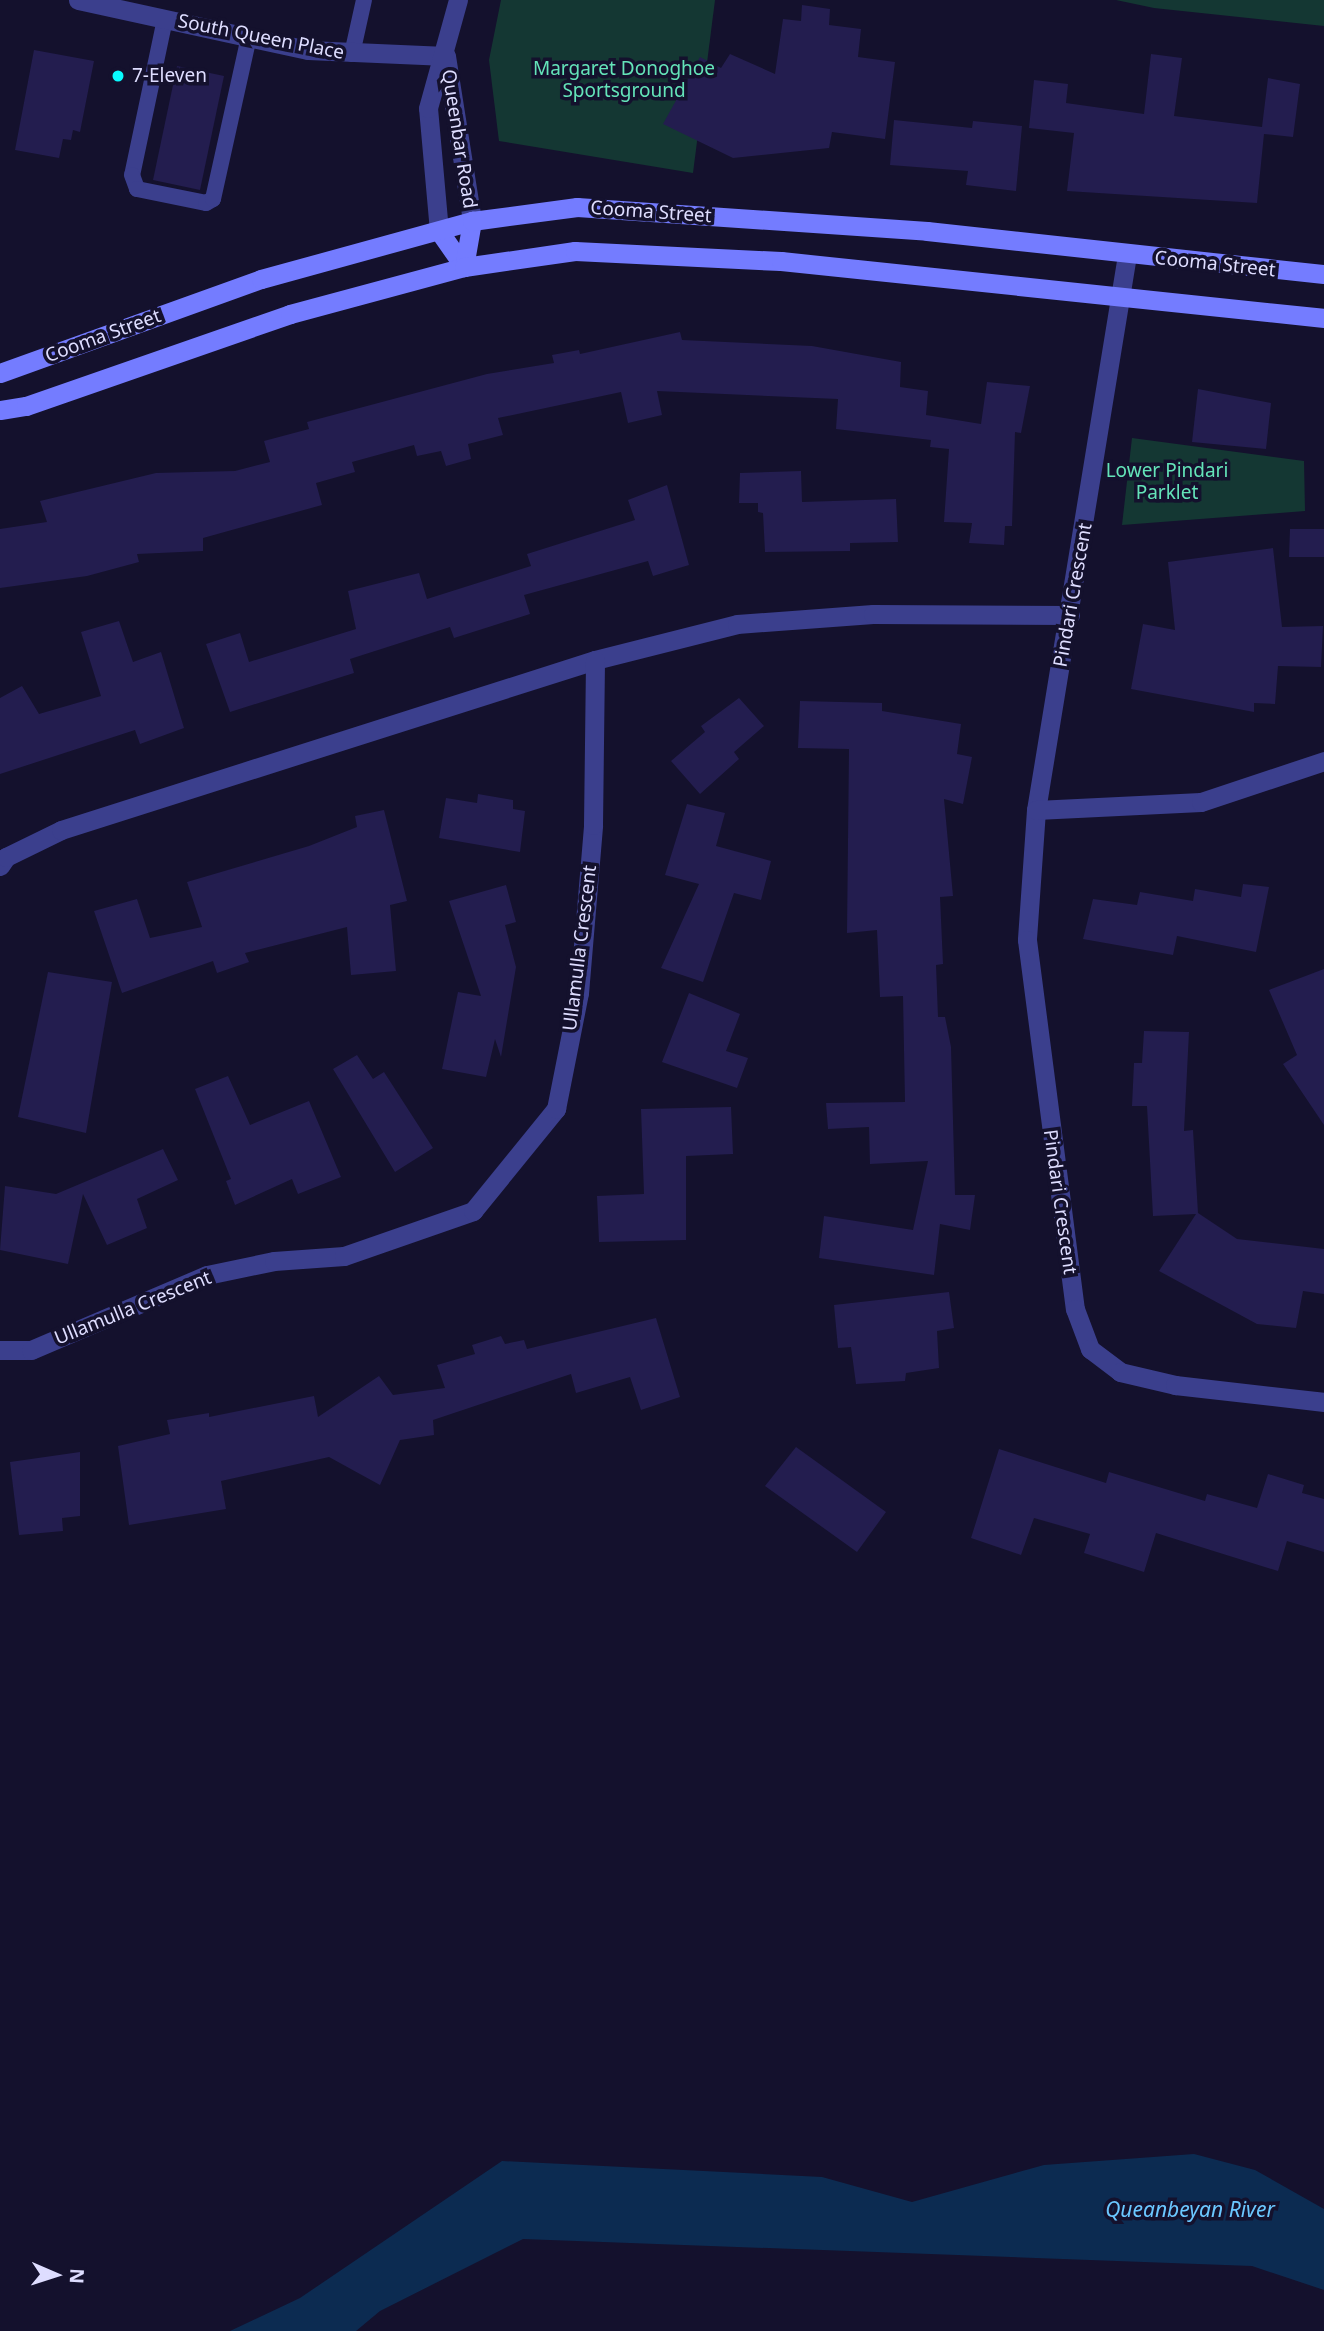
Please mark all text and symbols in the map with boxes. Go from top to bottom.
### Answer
street label: South Queen Place [176,10,346,64]
park label: Margaret Donoghoe Sportsground [533,58,715,102]
place label: 7-Eleven [132,65,207,87]
marker: 7-Eleven [110,68,126,84]
street label: Queenbar Road [437,68,481,210]
street label: Cooma Street [590,196,712,228]
street label: Cooma Street [1153,246,1277,282]
street label: Cooma Street [42,305,164,367]
park label: Lower Pindari Parklet [1106,460,1228,504]
street label: Pindari Crescent [1049,521,1097,669]
street label: Ullamulla Crescent [559,864,601,1032]
street label: Pindari Crescent [1039,1128,1081,1276]
street label: Ullamulla Crescent [51,1266,215,1350]
water label: Queanbeyan River [1105,2196,1275,2222]
north arrow [21,2240,91,2310]
text: N [64,2268,90,2284]

